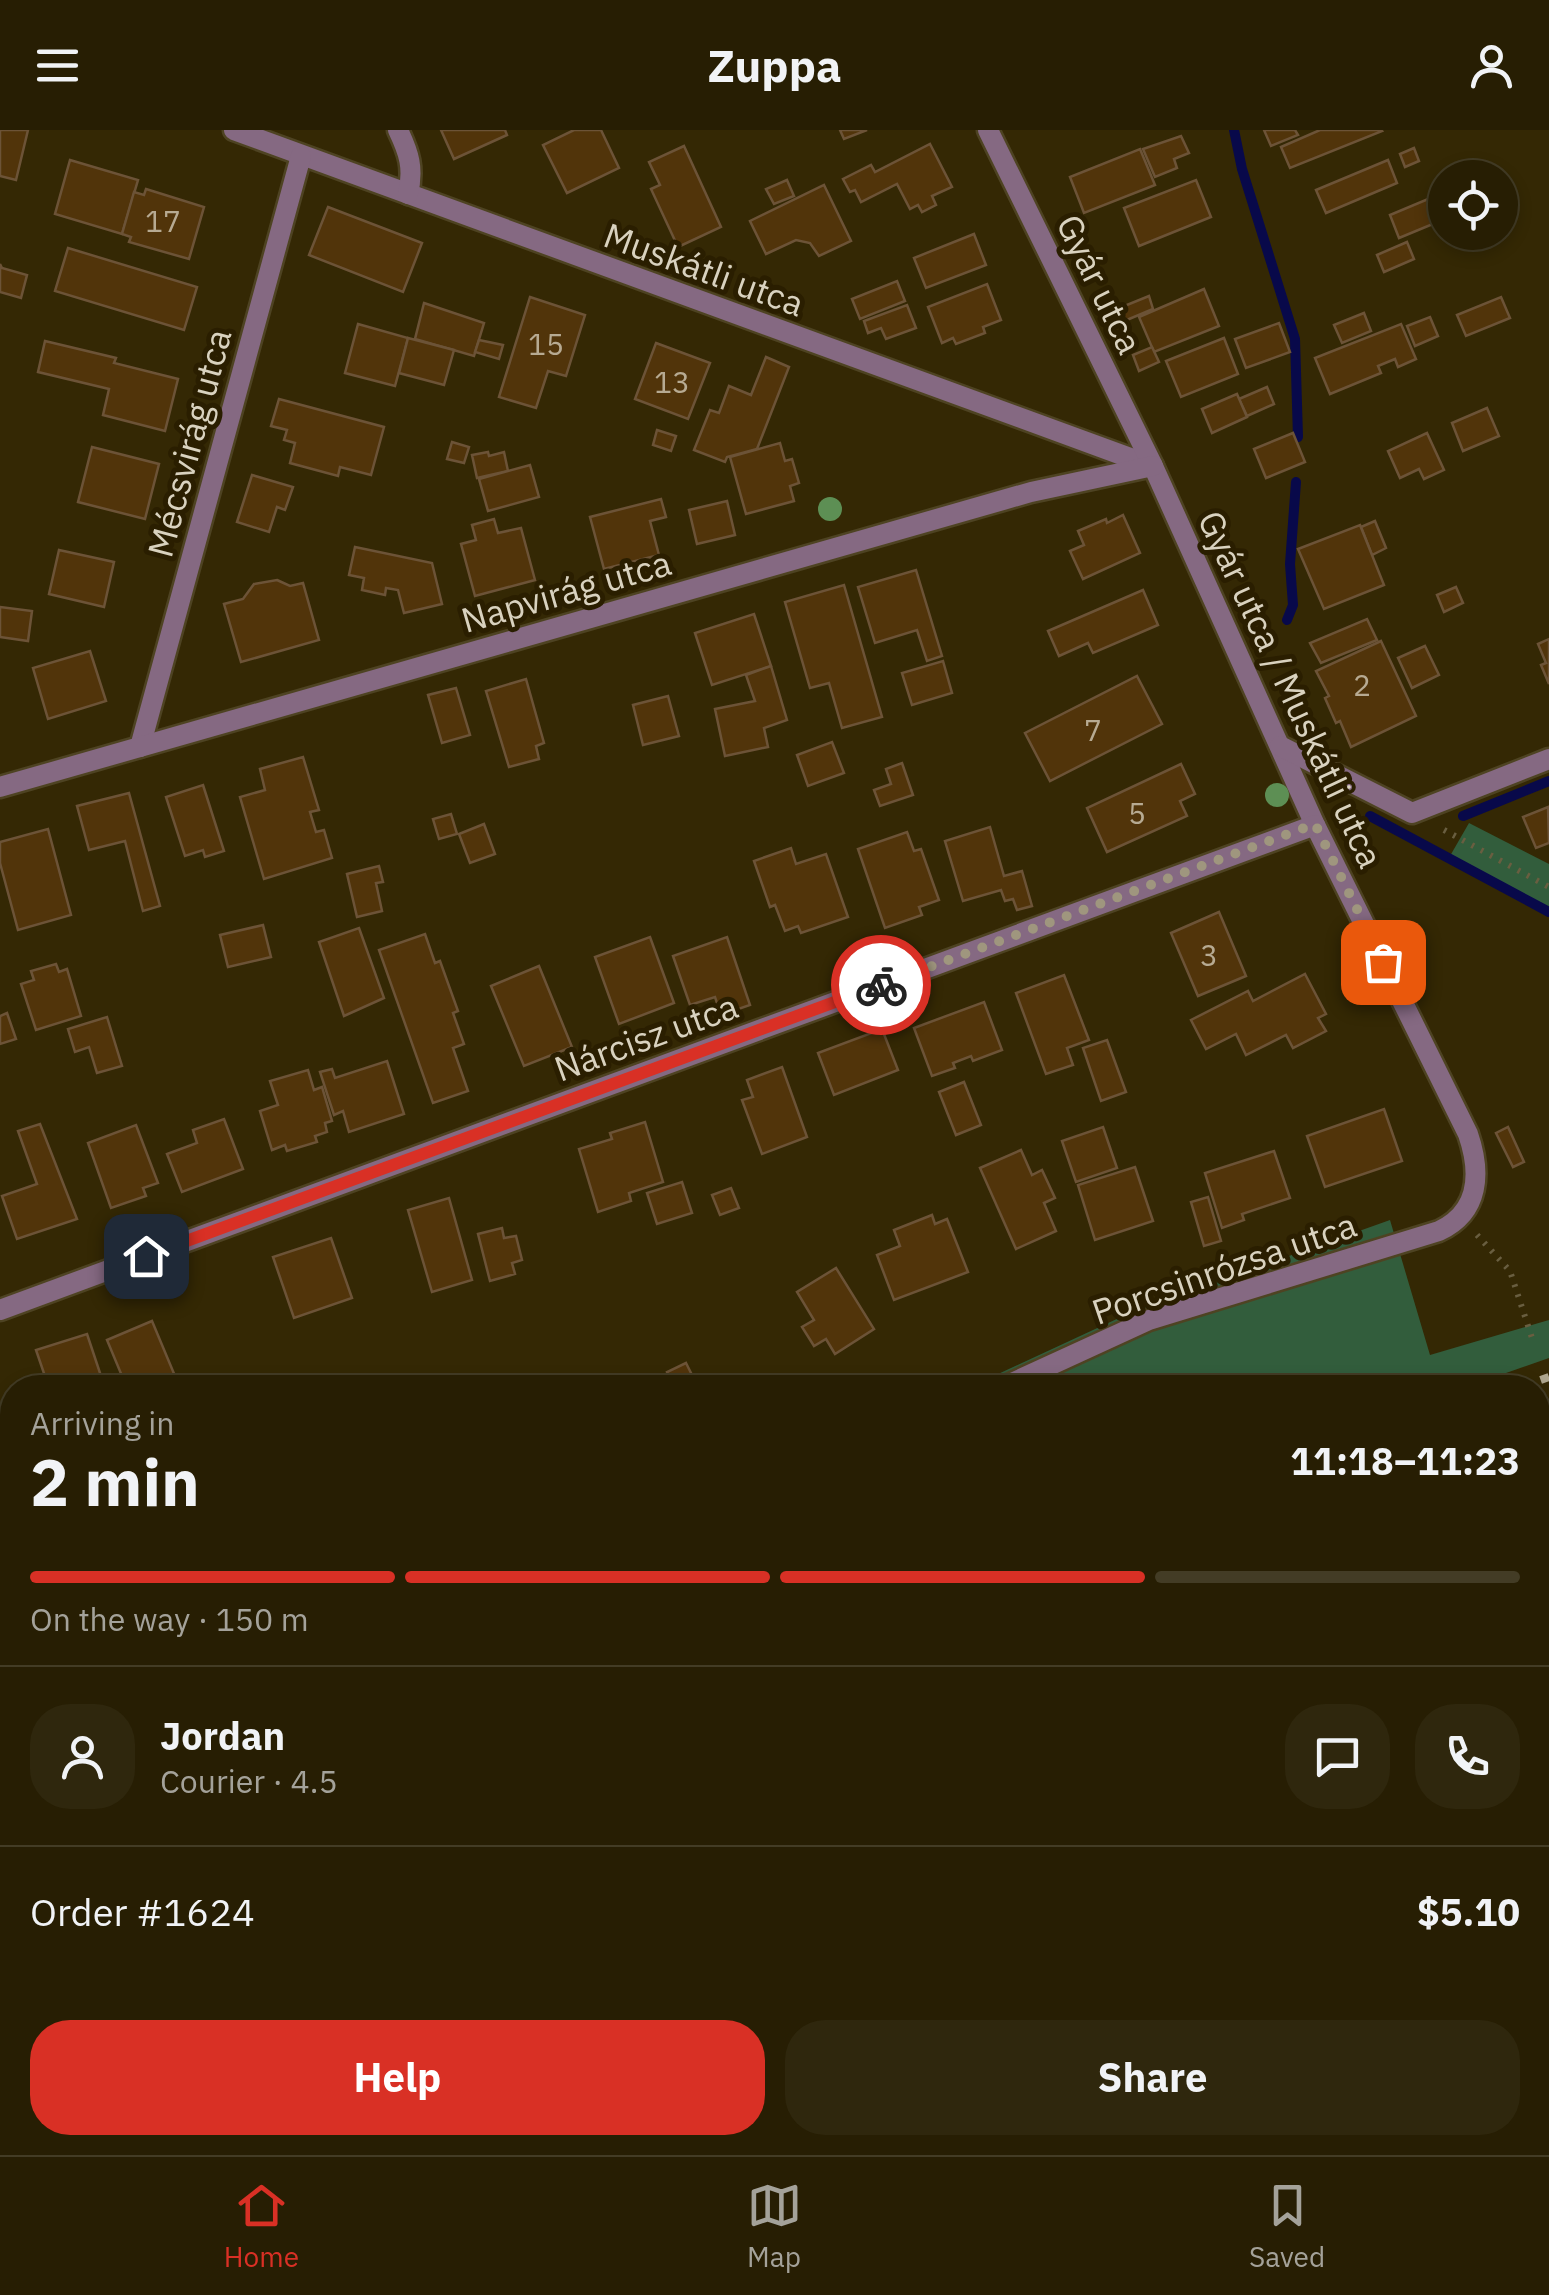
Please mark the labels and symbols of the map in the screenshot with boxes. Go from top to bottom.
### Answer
house number: 17 [145,201,181,240]
street label: Gyár utca [1047,207,1153,361]
street label: Muskátli utca [598,212,810,326]
street label: Mécsvirág utca [136,324,242,562]
house number: 15 [528,324,564,363]
house number: 13 [654,362,690,401]
street label: Gyár utca / Muskátli utca [1188,503,1394,875]
street label: Napvirág utca [456,539,676,643]
house number: 2 [1353,665,1371,704]
house number: 7 [1084,710,1102,749]
house number: 5 [1128,793,1146,832]
pin [1341,920,1426,1005]
courier [831,935,931,1035]
house number: 3 [1200,935,1218,974]
street label: Nárcisz utca [548,983,744,1091]
street label: Porcsinrózsa utca [1086,1201,1362,1335]
pin [104,1214,189,1299]

